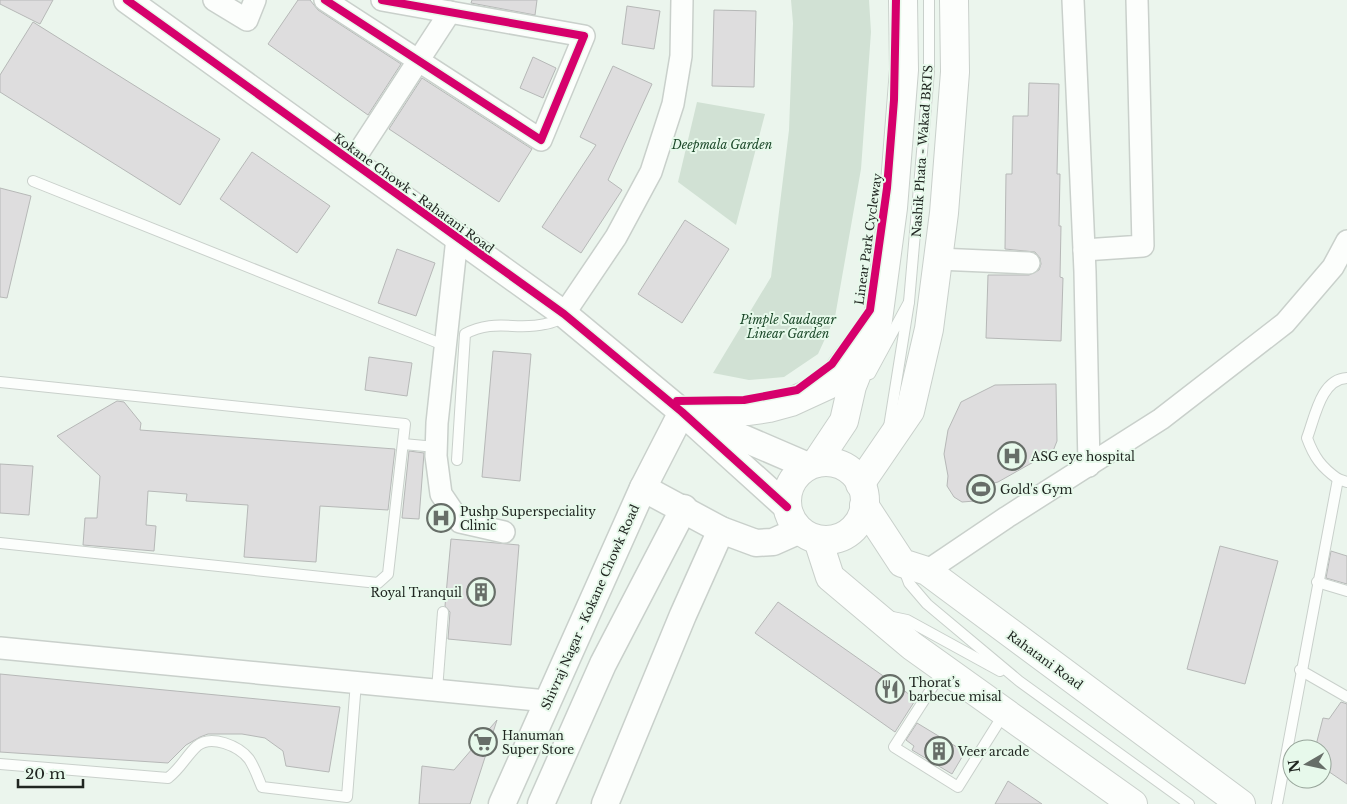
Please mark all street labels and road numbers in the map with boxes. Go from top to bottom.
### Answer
street label: Nashik Phata - Wakad BRTS [908,64,936,238]
street label: Kokane Chowk - Rahatani Road [331,130,497,256]
street label: Linear Park Cycleway [851,172,885,306]
street label: Shivraj Nagar - Kokane Chowk Road [538,502,642,712]
street label: Rahatani Road [1004,628,1086,692]

